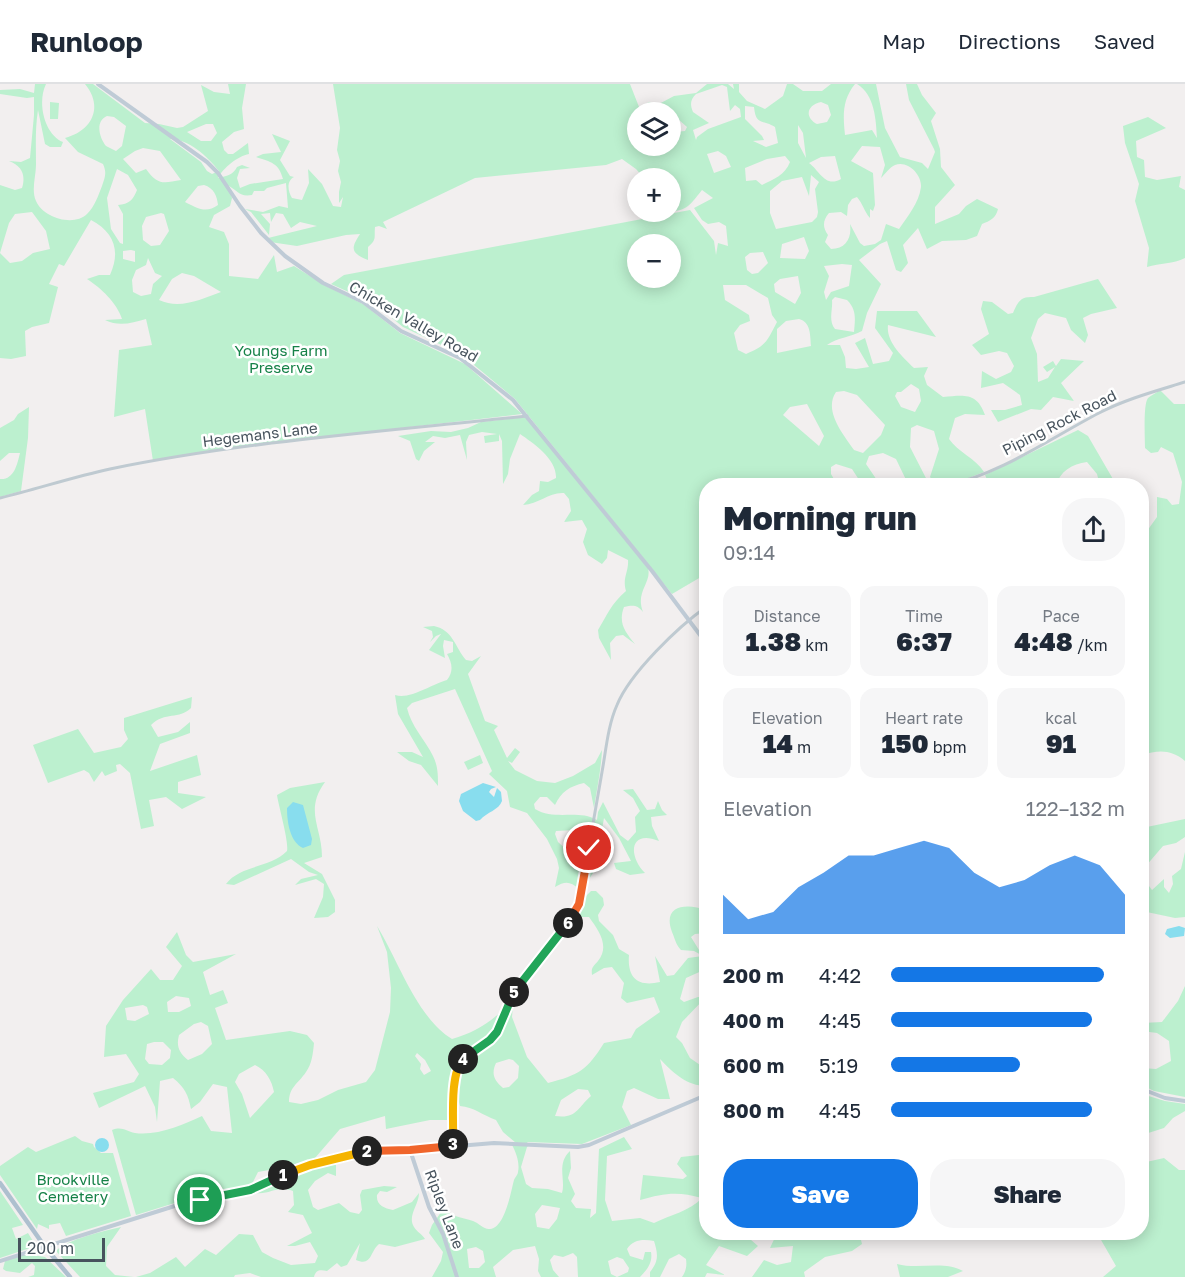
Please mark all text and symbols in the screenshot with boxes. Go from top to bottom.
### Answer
text: Runloop [30,25,143,58]
text: Map [882,28,925,54]
text: Directions [958,28,1061,54]
text: Saved [1094,28,1155,54]
map controls [627,102,681,288]
button: layers [627,102,681,156]
button: + [627,168,681,222]
button: − [627,234,681,288]
street label: Chicken Valley Road [346,277,482,365]
park label: Youngs Farm Preserve [235,341,327,376]
street label: Piping Rock Road [999,385,1119,459]
street label: Hegemans Lane [201,418,319,450]
text: Morning run [723,498,917,537]
button: share [1062,498,1125,561]
text: 09:14 [723,540,775,564]
text: Distance [753,606,821,626]
text: Time [905,606,943,626]
text: Pace [1042,606,1080,626]
text: 1.38 [746,626,801,657]
text: 6:37 [896,626,952,657]
text: 4:48 [1014,626,1073,657]
text: km [801,635,828,655]
text: /km [1073,635,1108,655]
text: Elevation [751,708,823,728]
text: Heart rate [885,708,963,728]
text: kcal [1045,708,1077,728]
text: 14 [763,728,793,759]
text: 150 [881,728,929,759]
text: 91 [1046,728,1076,759]
text: m [793,737,811,757]
text: bpm [929,737,967,757]
text: Elevation [723,796,812,820]
text: 122–132 m [1026,796,1125,820]
pin [563,822,614,873]
icon: check [572,831,605,864]
pin: 6 [553,908,583,938]
text: 6 [563,913,573,933]
text: 200 m [723,963,784,987]
text: 4:42 [819,963,861,987]
pin: 5 [499,977,529,1007]
text: 5 [509,982,519,1002]
text: 400 m [723,1008,784,1032]
text: 4:45 [819,1008,861,1032]
pin: 4 [448,1044,478,1074]
text: 4 [458,1049,468,1069]
text: 600 m [723,1053,784,1077]
text: 5:19 [819,1053,858,1077]
text: 800 m [723,1098,784,1122]
text: 4:45 [819,1098,861,1122]
pin: 3 [438,1129,468,1159]
text: 3 [448,1134,458,1154]
pin: 2 [352,1136,382,1166]
text: 2 [362,1141,372,1161]
button: Save [723,1159,918,1228]
button: Share [930,1159,1125,1228]
pin: 1 [268,1160,298,1190]
text: 1 [279,1165,287,1185]
street label: Ripley Lane [422,1167,469,1252]
park label: Brookville Cemetery [37,1170,110,1205]
pin [174,1174,225,1225]
icon: arrive [183,1183,216,1216]
scale bar [18,1235,105,1262]
text: 200 m [27,1238,74,1258]

